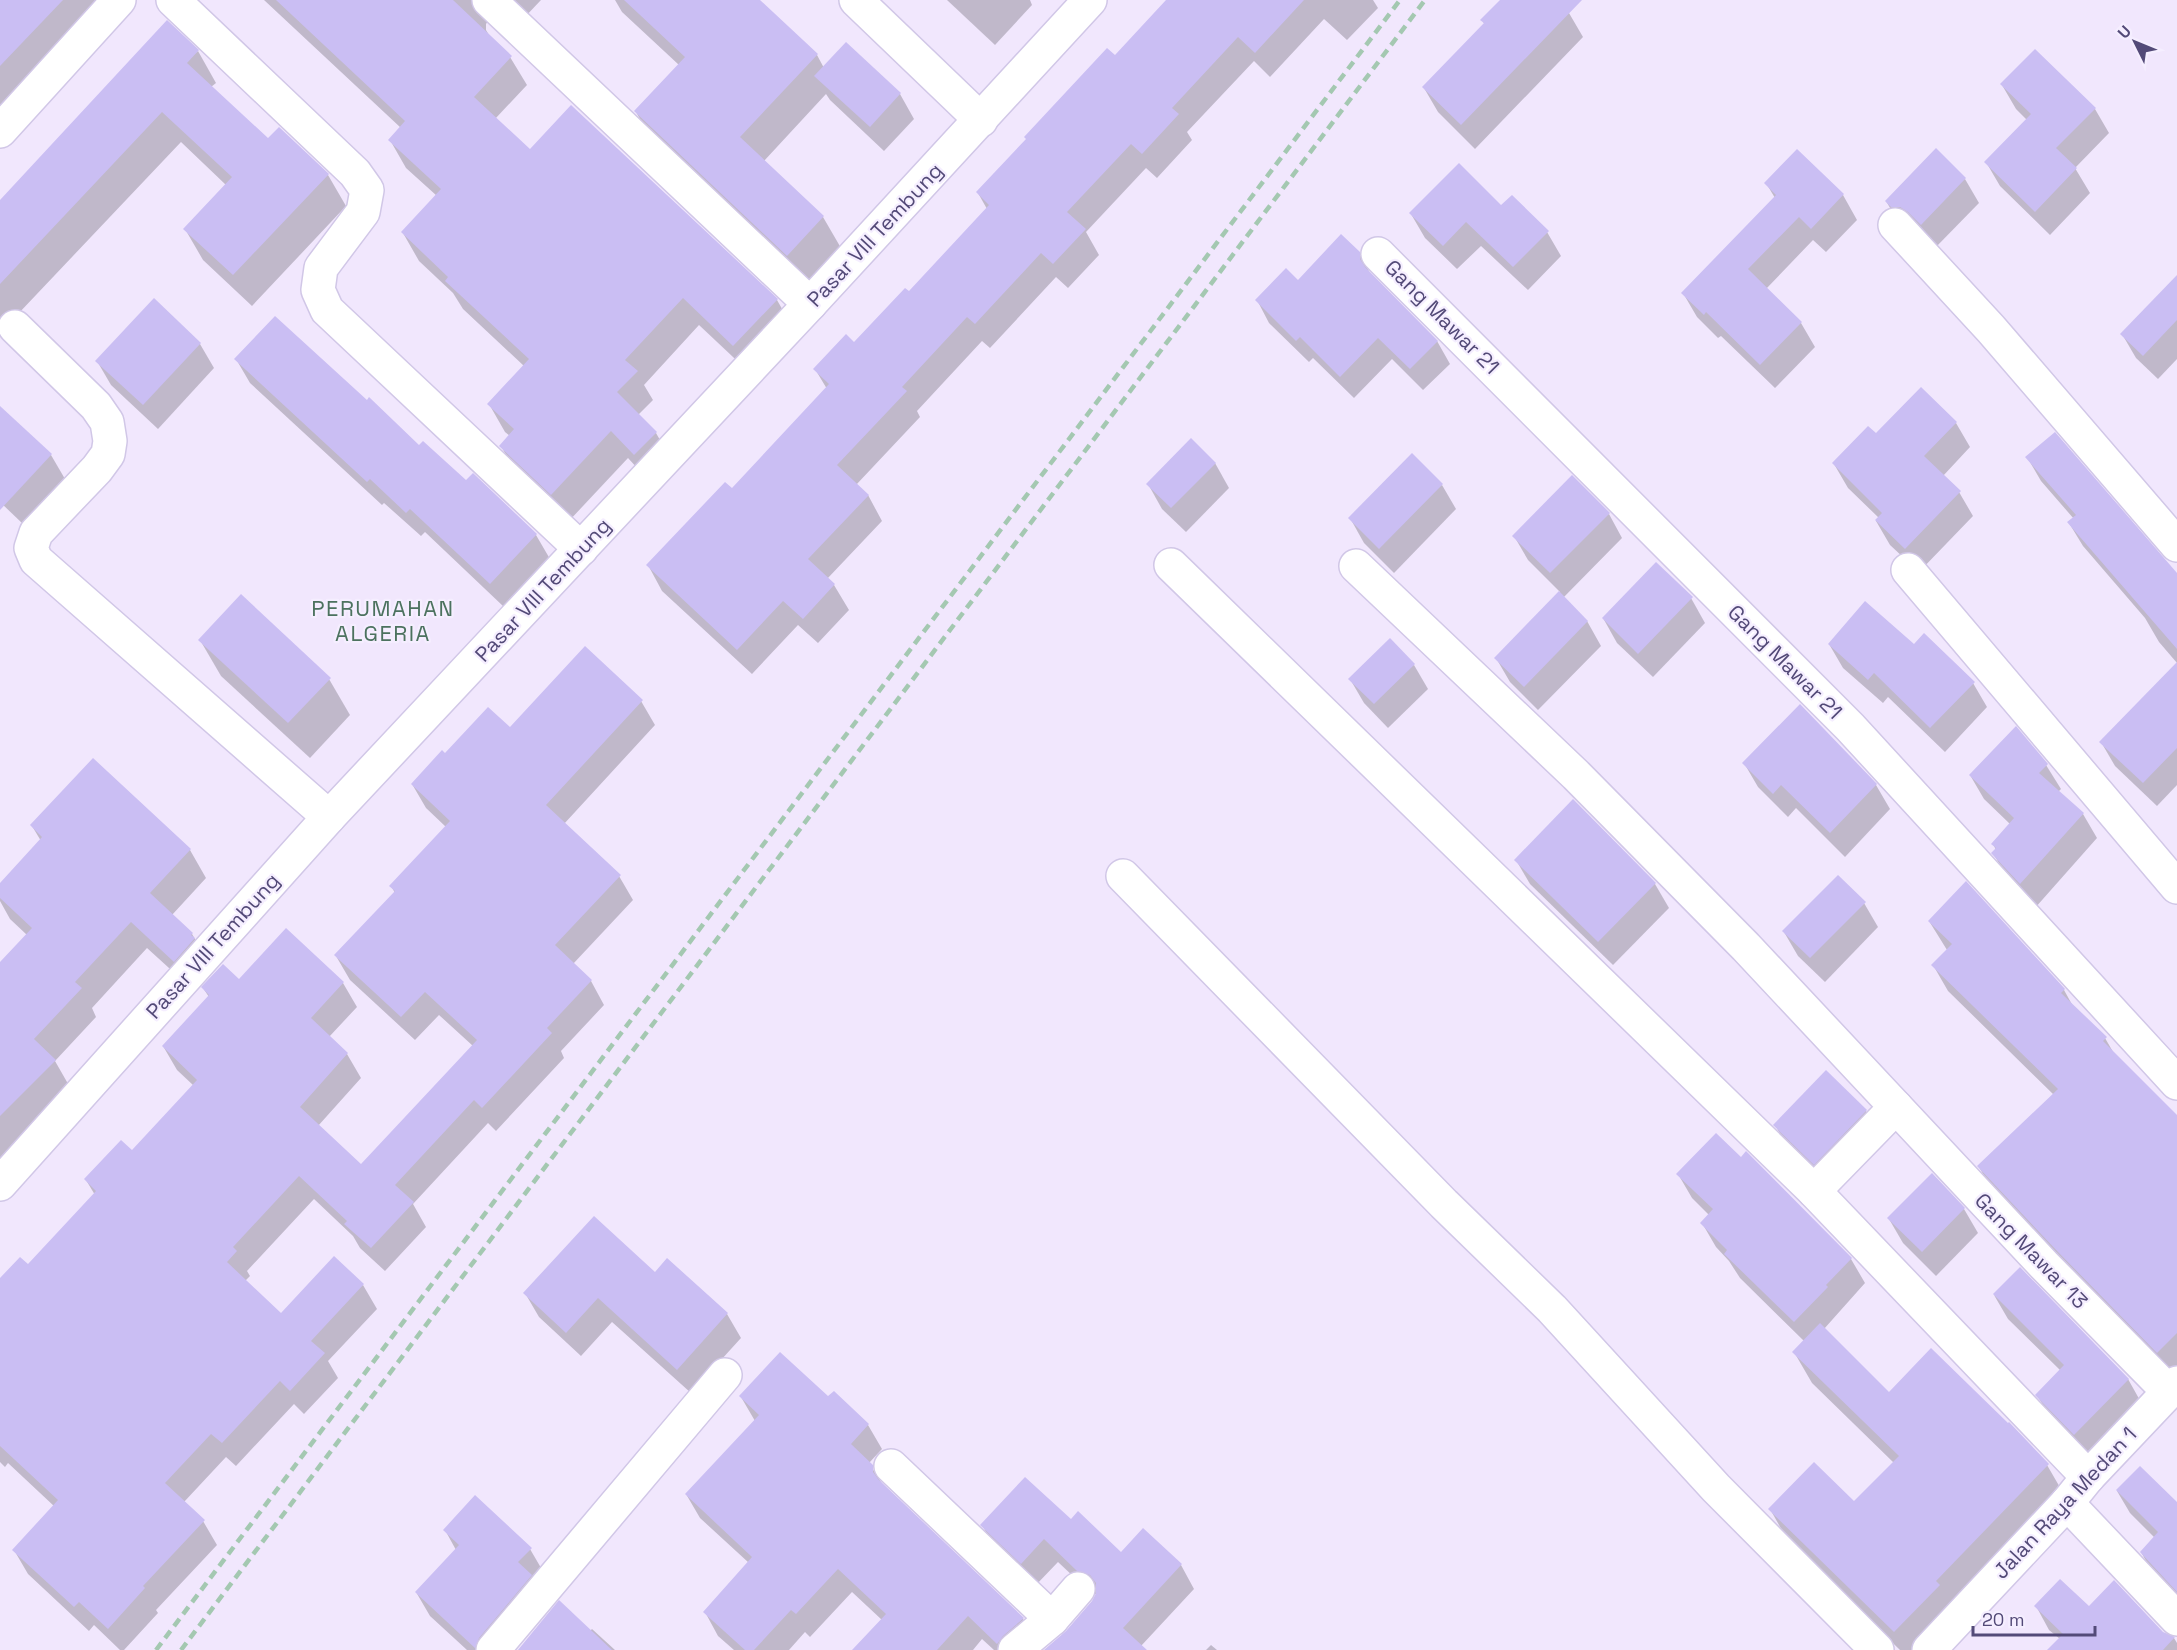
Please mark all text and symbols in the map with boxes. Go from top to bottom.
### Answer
north arrow [2105,12,2165,72]
text: U [2113,21,2136,43]
street label: Pasar VIII Tembung [801,157,948,312]
street label: Gang Mawar 21 [1379,254,1505,380]
street label: Pasar VIII Tembung [469,512,616,667]
district label: PERUMAHAN ALGERIA [311,594,455,647]
street label: Gang Mawar 21 [1722,599,1848,725]
street label: Pasar VIII Tembung [140,867,285,1024]
street label: Gang Mawar 13 [1969,1187,2094,1314]
street label: Jalan Raya Medan 1 [1987,1421,2142,1584]
scale bar [1973,1599,2094,1637]
text: 20 m [1982,1608,2025,1631]

